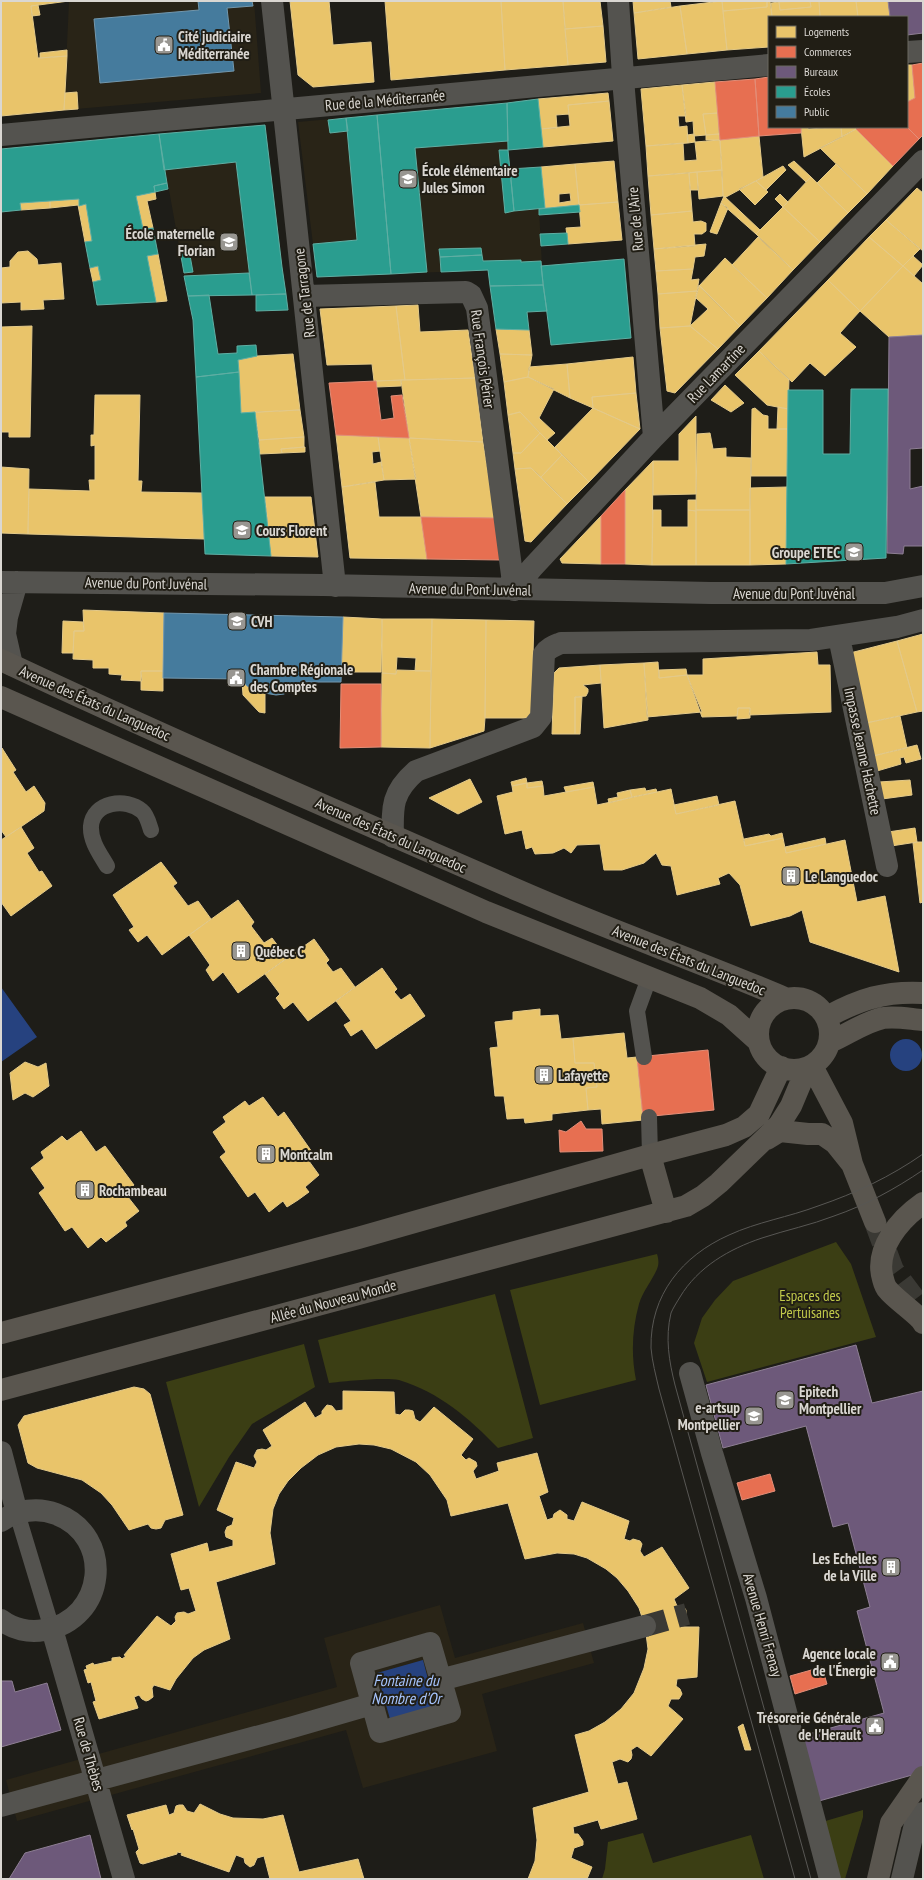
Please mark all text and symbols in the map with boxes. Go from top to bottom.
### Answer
legend [768,16,908,128]
text: Logements [804,24,849,39]
place label: Cité judiciaire Méditerranée [178,27,251,63]
public building icon: Cité judiciaire Méditerranée [153,34,175,56]
text: Commerces [804,44,851,59]
text: Bureaux [804,64,838,79]
text: Écoles [804,84,830,99]
street label: Rue de la Méditerranée [324,85,446,115]
text: Public [804,104,830,119]
place label: École élémentaire Jules Simon [421,161,518,197]
school or university icon: École élémentaire Jules Simon [397,168,419,190]
street label: Rue de l'Aire [623,186,647,252]
place label: École maternelle Florian [125,224,215,260]
school or university icon: École maternelle Florian [218,231,240,253]
street label: Rue de Tarragone [289,247,319,339]
street label: Rue François Périer [467,309,499,410]
street label: Rue Lamartine [683,339,749,407]
school or university icon: Cours Florent [231,519,253,541]
place label: Cours Florent [256,521,328,540]
school or university icon: Groupe ETEC [843,541,865,563]
place label: Groupe ETEC [772,543,840,562]
street label: Avenue du Pont Juvénal [85,572,208,594]
street label: Avenue du Pont Juvénal [409,578,532,600]
street label: Avenue du Pont Juvénal [733,584,856,603]
school or university icon: CVH [226,610,248,632]
place label: CVH [251,612,273,631]
place label: Chambre Régionale des Comptes [250,660,353,696]
street label: Avenue des États du Languedoc [17,661,174,745]
public building icon: Chambre Régionale des Comptes [225,667,247,689]
street label: Impasse Jeanne Hachette [840,685,886,817]
street label: Avenue des États du Languedoc [313,793,470,877]
building icon: Le Languedoc [780,865,802,887]
place label: Le Languedoc [805,867,879,886]
street label: Avenue des États du Languedoc [610,921,769,1000]
building icon: Québec C [230,940,252,962]
place label: Québec C [255,942,304,961]
building icon: Lafayette [533,1064,555,1086]
place label: Lafayette [558,1066,608,1085]
building icon: Montcalm [255,1143,277,1165]
place label: Montcalm [280,1145,333,1164]
building icon: Rochambeau [74,1179,96,1201]
place label: Rochambeau [99,1181,167,1200]
street label: Allée du Nouveau Monde [268,1275,398,1327]
park label: Espaces des Pertuisanes [779,1286,841,1322]
place label: Epitech Montpellier [799,1382,862,1418]
school or university icon: Epitech Montpellier [774,1389,796,1411]
place label: e-artsup Montpellier [678,1398,741,1434]
school or university icon: e-artsup Montpellier [743,1405,765,1427]
place label: Les Echelles de la Ville [812,1549,877,1585]
building icon: Les Echelles de la Ville [880,1556,902,1578]
street label: Avenue Henri Frenay [739,1571,787,1679]
place label: Agence locale de l'Énergie [802,1644,876,1680]
public building icon: Agence locale de l'Énergie [879,1651,901,1673]
water label: Fontaine du Nombre d'Or [371,1670,443,1708]
place label: Trésorerie Générale de l'Herault [757,1708,862,1744]
street label: Rue de Thèbes [69,1715,109,1793]
public building icon: Trésorerie Générale de l'Herault [864,1715,886,1737]

